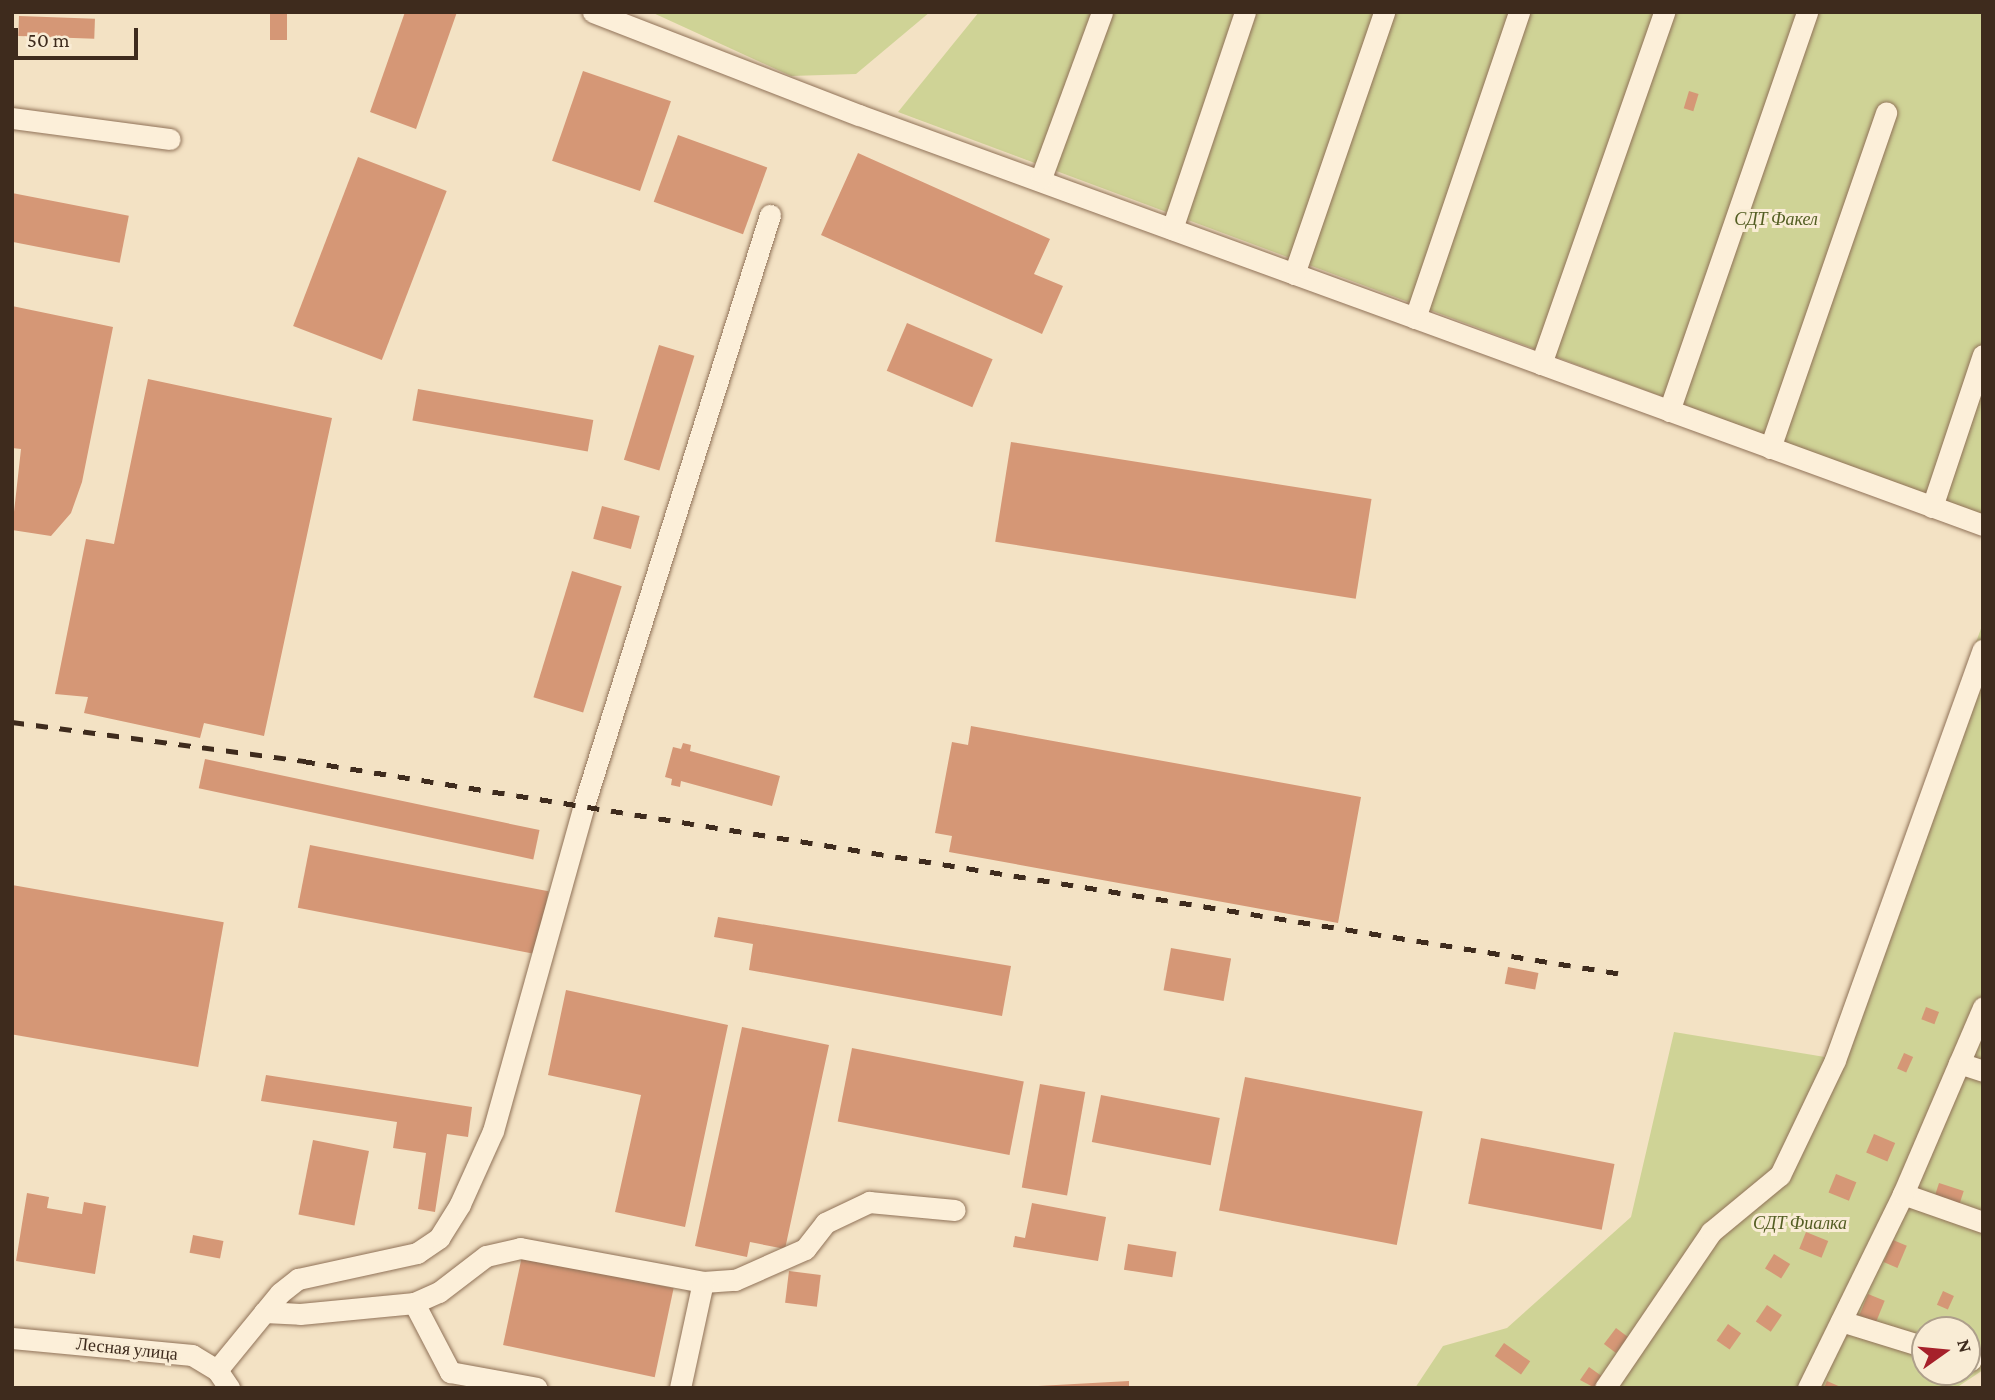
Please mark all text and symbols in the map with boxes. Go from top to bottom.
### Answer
scale bar [18,14,142,58]
text: 50 m [27,28,70,52]
park label: СДТ Факел [1734,208,1818,230]
park label: СДТ Фиалка [1753,1212,1847,1234]
north arrow [1911,1316,1981,1386]
street label: Лесная улица [75,1333,179,1365]
text: N [1953,1337,1977,1355]

